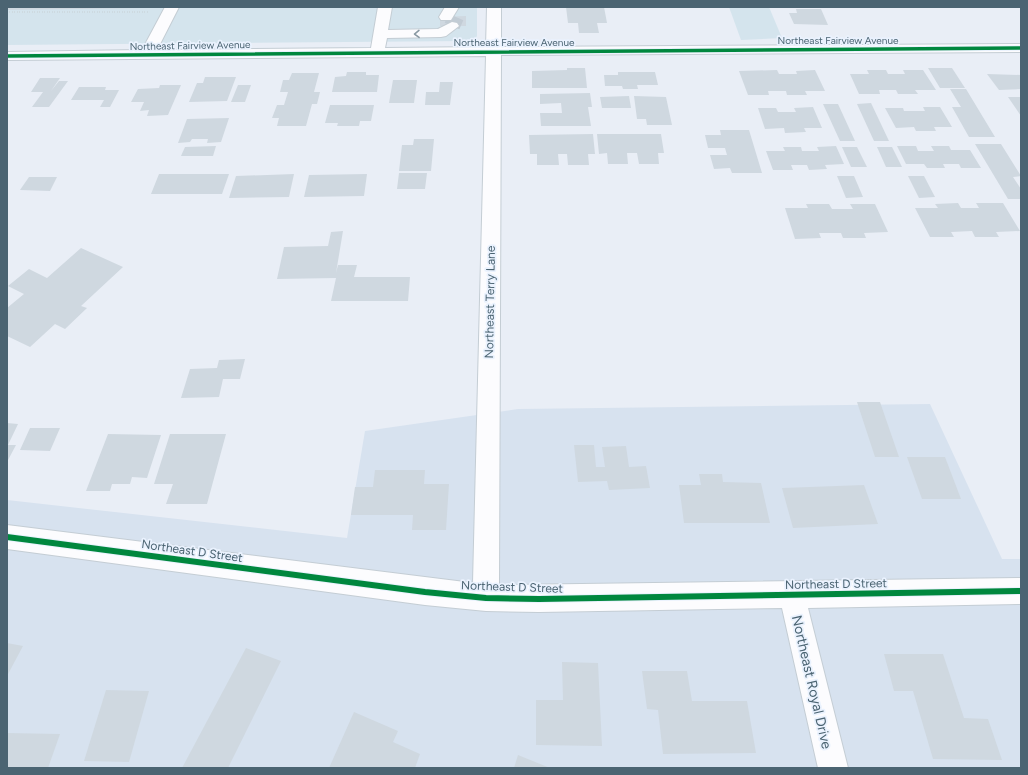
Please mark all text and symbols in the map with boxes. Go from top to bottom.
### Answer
one-way arrow [414,30,420,38]
street label: Northeast Fairview Avenue [778,34,899,47]
street label: Northeast Fairview Avenue [454,36,575,49]
street label: Northeast Fairview Avenue [129,38,251,53]
street label: Northeast Terry Lane [482,245,498,358]
street label: Northeast D Street [140,537,244,565]
street label: Northeast D Street [785,576,888,592]
street label: Northeast D Street [461,578,564,596]
street label: Northeast Royal Drive [788,614,835,751]

